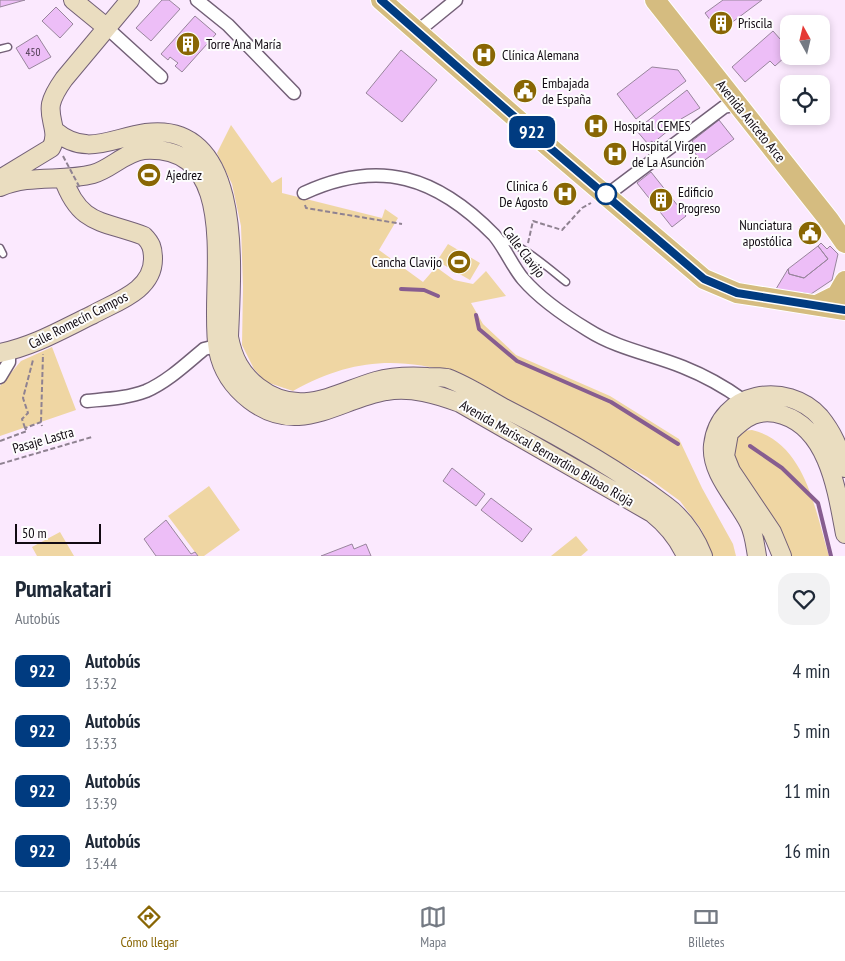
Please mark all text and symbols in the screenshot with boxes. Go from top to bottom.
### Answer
building icon: Priscila [708,10,734,36]
place label: Priscila [738,14,772,32]
north arrow [780,15,830,65]
map controls [780,15,830,125]
building icon: Torre Ana María [175,31,201,57]
place label: Torre Ana María [206,35,281,53]
hospital icon: Clínica Alemana [471,42,497,68]
house number: 450 [26,45,40,59]
place label: Clínica Alemana [502,46,579,64]
place label: Embajada de España [542,74,591,108]
button: locate [780,75,830,125]
street label: Avenida Aniceto Arce [712,76,790,166]
public building icon: Embajada de España [512,78,538,104]
hospital icon: Hospital CEMES [583,113,609,139]
line badge: 922 [503,116,561,148]
place label: Hospital CEMES [614,117,690,135]
text: 922 [519,120,545,143]
place label: Hospital Virgen de La Asunción [632,137,706,171]
hospital icon: Hospital Virgen de La Asunción [602,141,628,167]
sports icon: Ajedrez [136,162,162,188]
place label: Ajedrez [166,166,202,184]
place label: Clinica 6 De Agosto [499,177,548,211]
hospital icon: Clinica 6 De Agosto [552,181,578,207]
unlabelled marker [595,183,617,205]
place label: Edificio Progreso [678,183,720,217]
building icon: Edificio Progreso [648,187,674,213]
place label: Nunciatura apostólica [739,216,792,250]
public building icon: Nunciatura apostólica [797,220,823,246]
street label: Calle Clavijo [499,223,549,281]
sports icon: Cancha Clavijo [446,249,472,275]
place label: Cancha Clavijo [372,253,442,271]
street label: Calle Romecín Campos [25,287,131,353]
street label: Avenida Mariscal Bernardino Bilbao Rioja [457,396,637,510]
street label: Pasaje Lastra [10,423,76,457]
scale bar [15,521,101,544]
text: 50 m [22,524,47,542]
text: Pumakatari [15,573,112,604]
button: heart [778,573,830,625]
text: Autobús [15,608,60,628]
text: Autobús [85,649,141,673]
text: 922 [30,659,55,682]
text: 4 min [793,659,830,683]
text: 13:32 [85,673,117,693]
text: Autobús [85,709,141,733]
text: 922 [30,719,55,742]
text: 5 min [793,719,830,743]
text: 13:33 [85,733,117,753]
text: Autobús [85,769,141,793]
text: 922 [30,779,55,802]
text: 11 min [784,779,830,803]
text: 13:39 [85,793,117,813]
text: Autobús [85,829,141,853]
text: 922 [30,839,55,862]
text: 16 min [784,839,830,863]
text: 13:44 [85,853,117,873]
tab: Cómo llegar [120,903,178,951]
tab: Mapa [419,903,447,951]
tab: Billetes [688,903,725,951]

